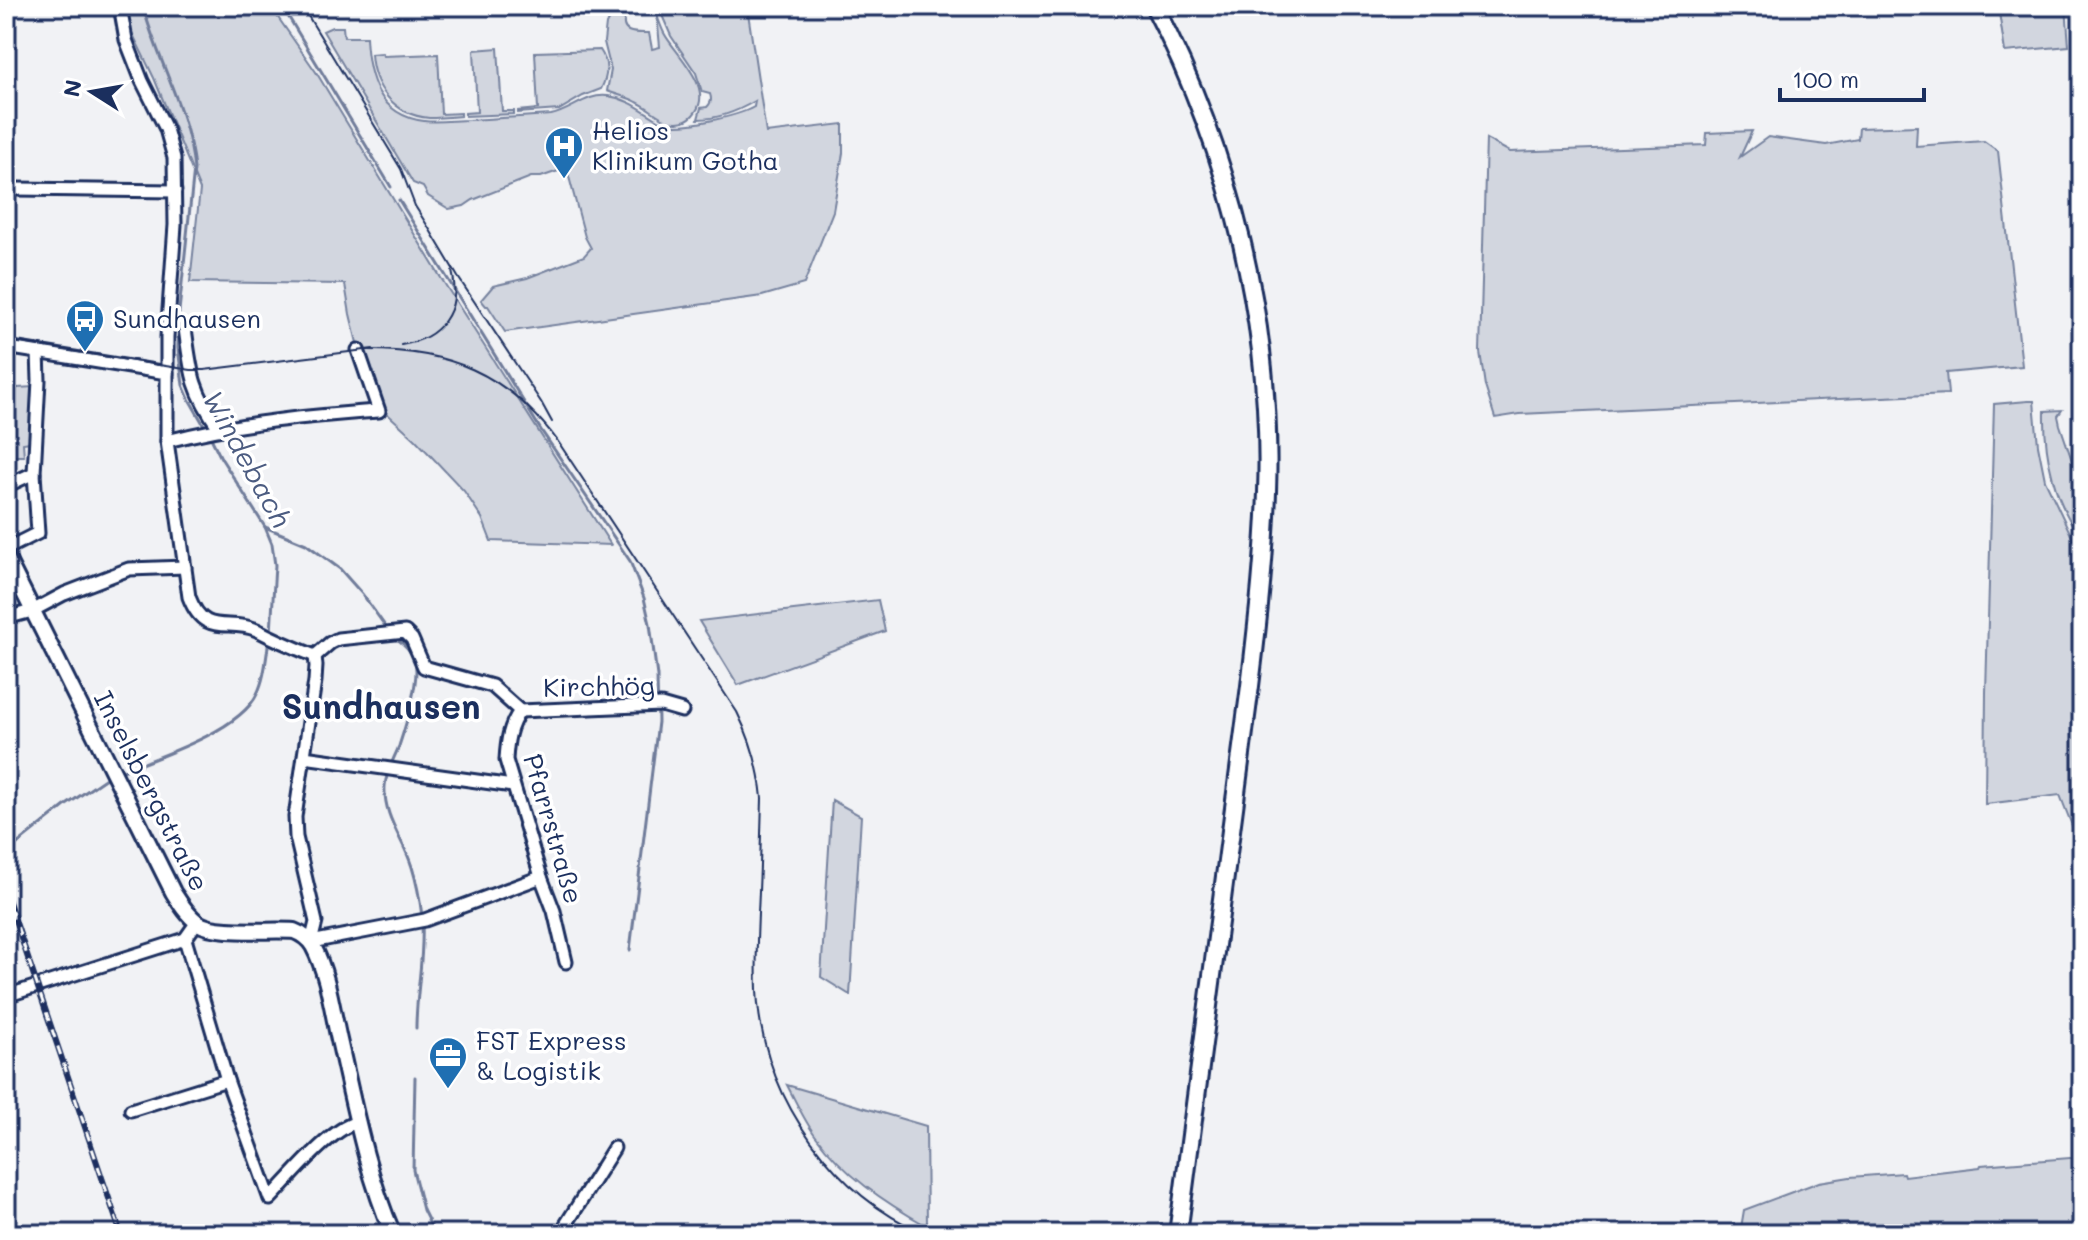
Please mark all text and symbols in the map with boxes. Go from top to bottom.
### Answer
north arrow [52,52,132,132]
scale bar [1780,52,1924,102]
text: 100 m [1792,63,1859,94]
text: N [56,77,88,99]
place label: Helios Klinikum Gotha [592,113,779,177]
hospital icon: Helios Klinikum Gotha [543,125,585,180]
bus stop icon: Sundhausen [64,298,106,353]
place label: Sundhausen [113,301,261,335]
water label: Windebach [195,384,300,533]
street label: Kirchhög [543,668,655,704]
district label: Sundhausen [282,683,480,728]
street label: Inselsbergstraße [87,685,217,896]
street label: Pfarrstraße [516,750,592,908]
place label: FST Express & Logistik [476,1023,627,1087]
office icon: FST Express & Logistik [427,1035,469,1090]

